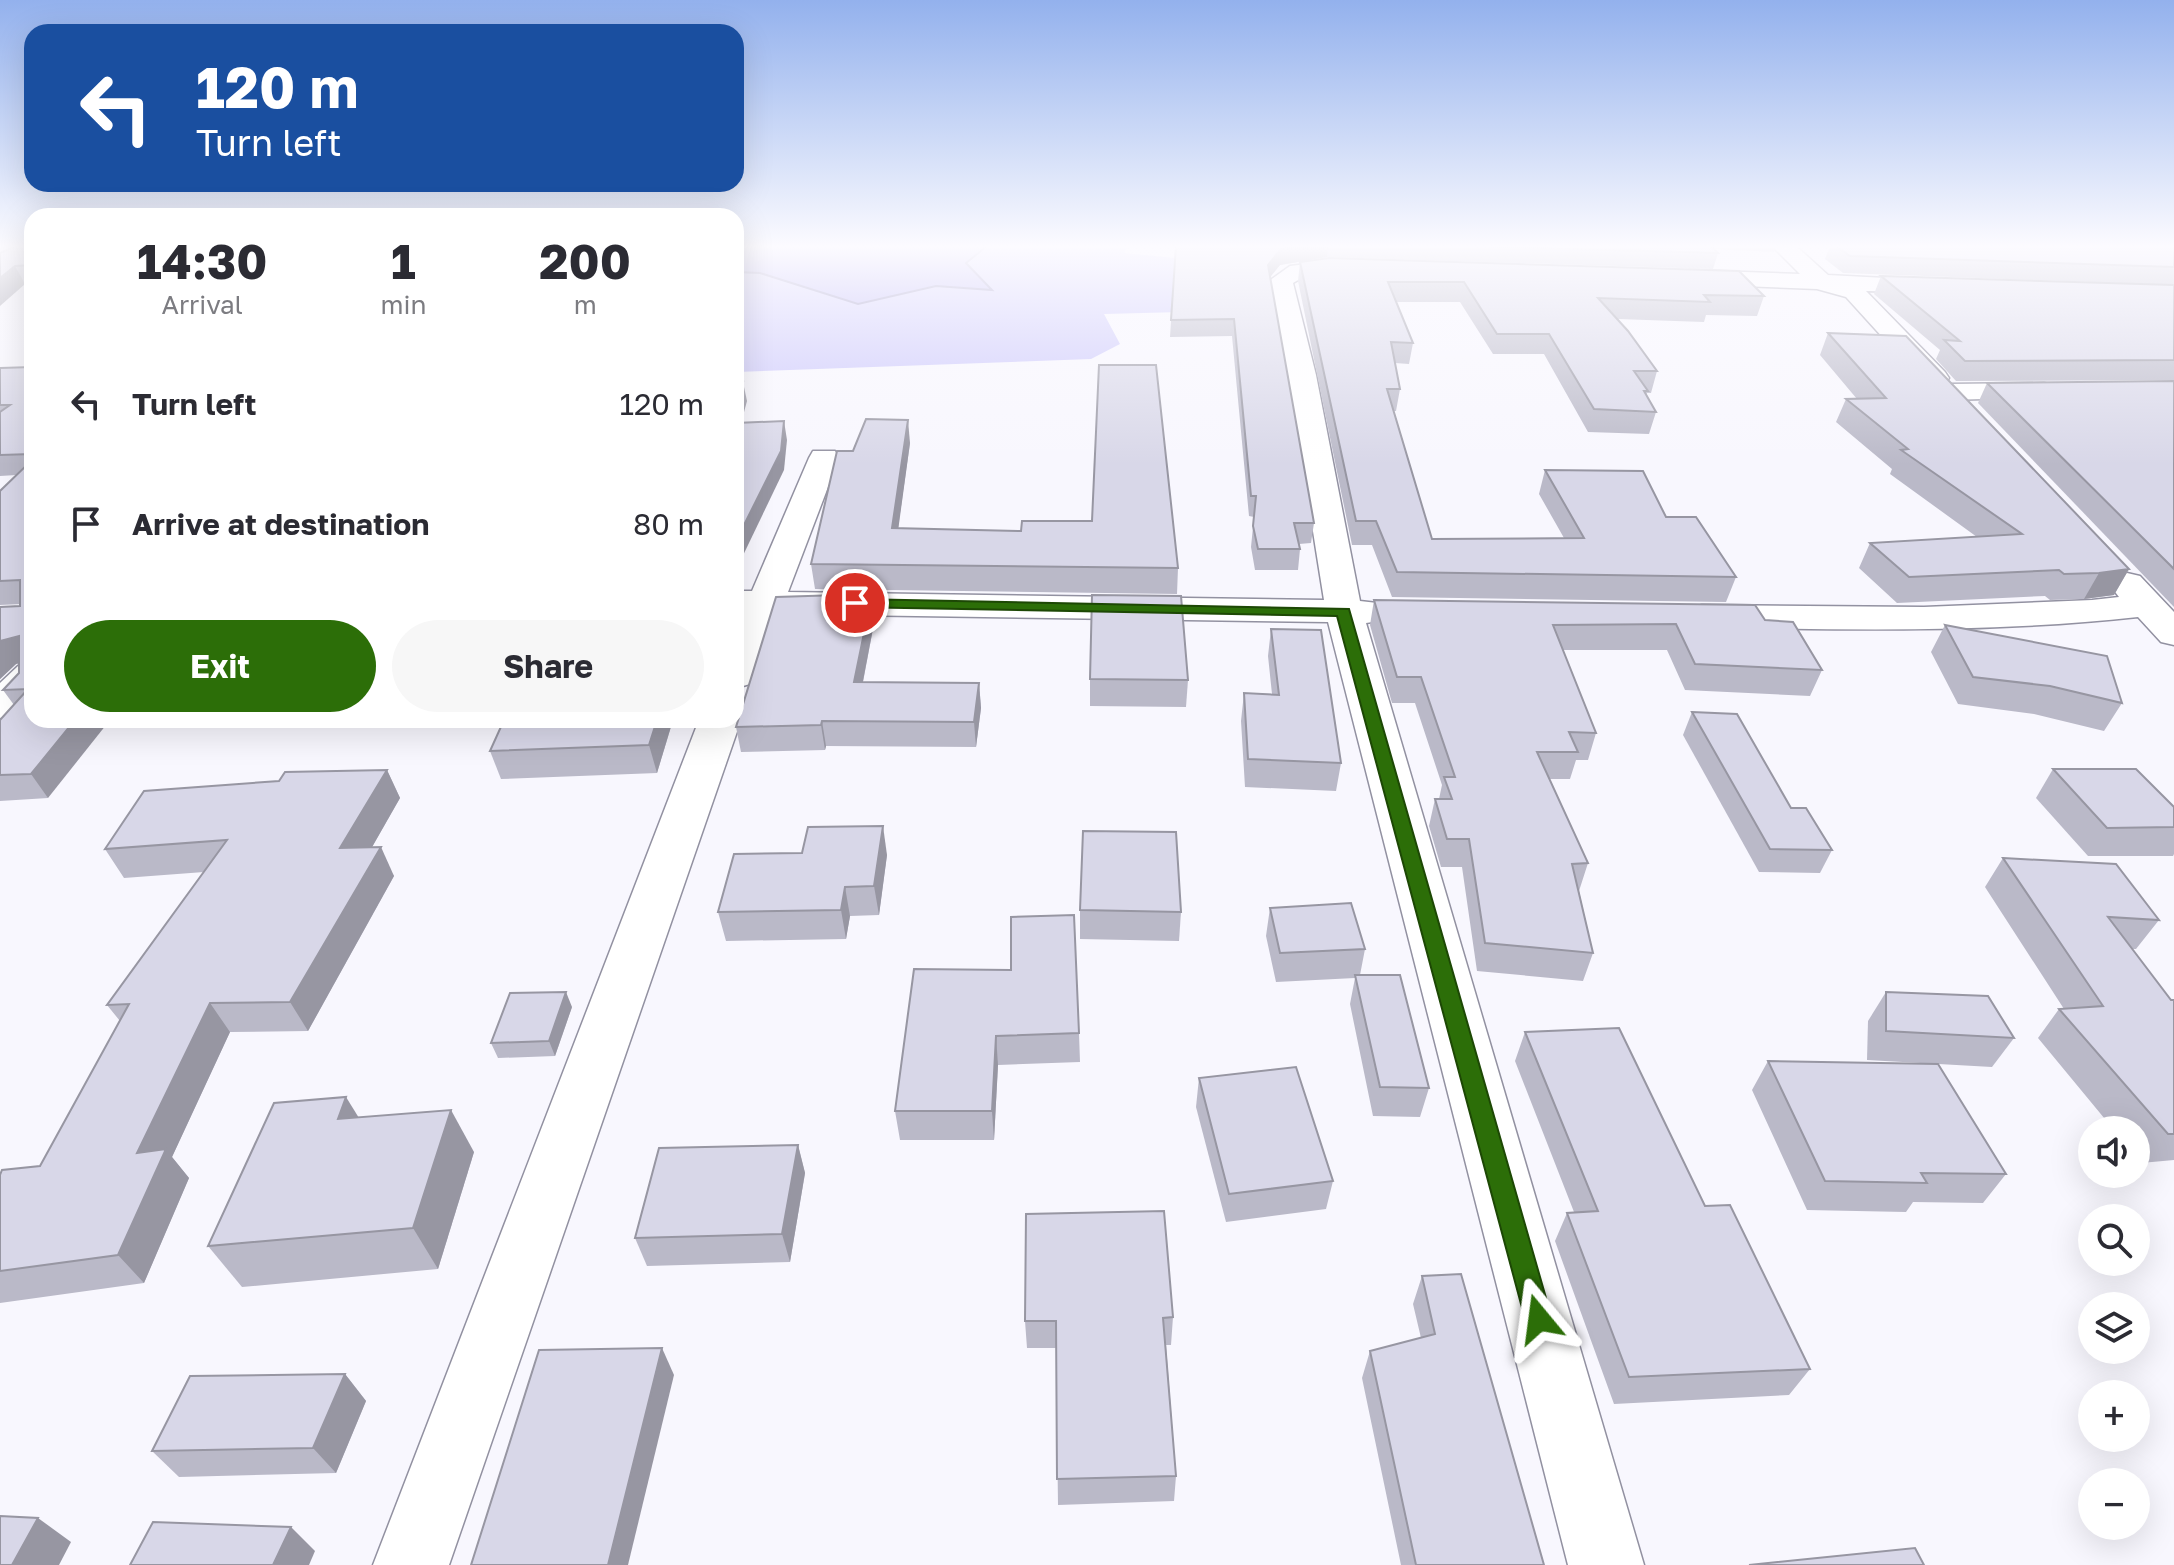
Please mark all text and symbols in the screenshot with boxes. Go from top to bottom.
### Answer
text: 120 m [196,53,358,120]
icon: left [64,56,168,160]
text: Turn left [196,121,342,164]
text: 14:30 [137,232,268,290]
text: 1 [391,232,416,290]
text: 200 [539,232,631,290]
text: Arrival [161,289,243,320]
text: min [380,289,426,320]
text: m [574,289,597,320]
icon: left [64,382,108,426]
text: Turn left [132,386,257,422]
text: 120 m [619,386,704,422]
icon: arrive [64,502,108,546]
text: Arrive at destination [132,506,429,542]
text: 80 m [633,506,704,542]
pin [821,569,889,637]
icon: arrive [833,581,877,625]
button: Exit [64,620,376,712]
button: Share [392,620,704,712]
map controls [2078,1116,2150,1540]
button: sound [2078,1116,2150,1188]
button: search [2078,1204,2150,1276]
position arrow [1497,1277,1581,1361]
button: layers [2078,1292,2150,1364]
button: + [2078,1380,2150,1452]
button: − [2078,1468,2150,1540]

